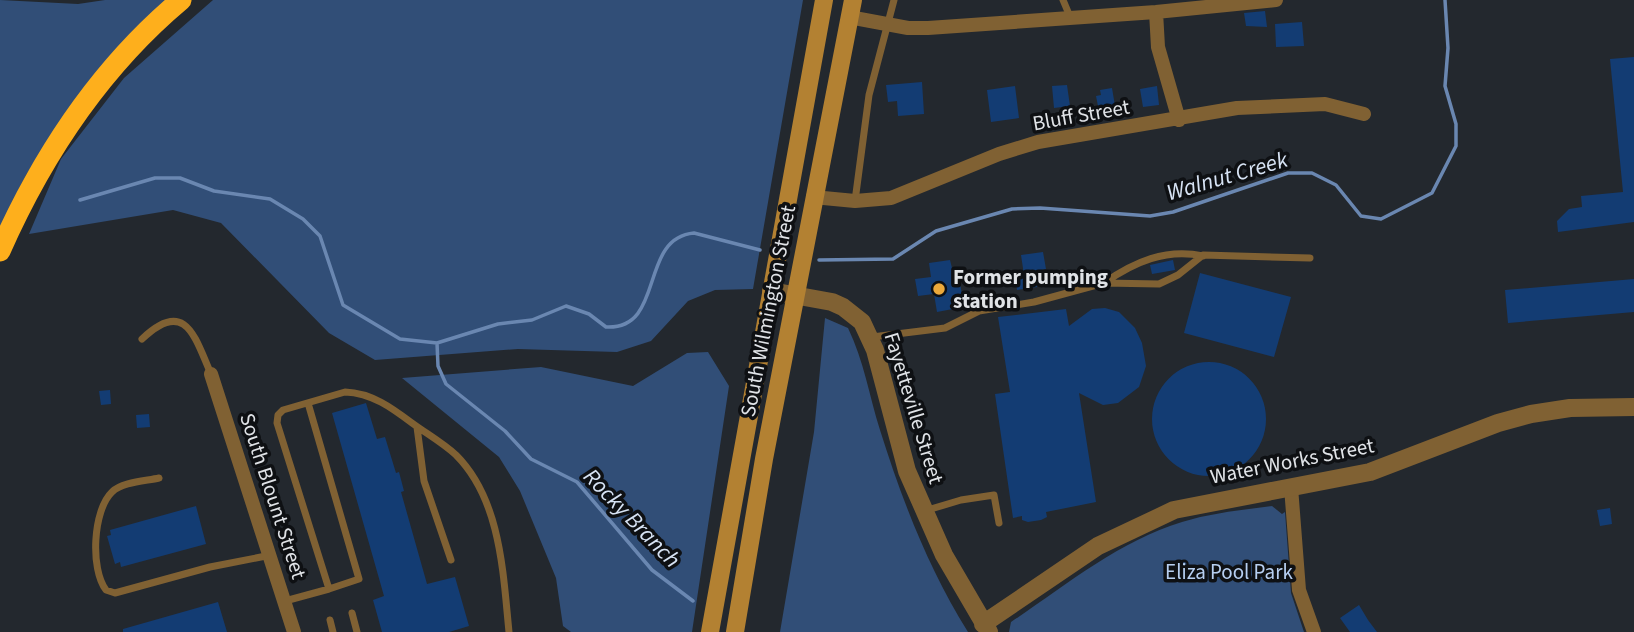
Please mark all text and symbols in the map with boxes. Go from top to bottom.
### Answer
street label: Bluff Street [1030,92,1132,138]
water label: Walnut Creek [1163,143,1292,209]
street label: South Wilmington Street [733,203,803,419]
place label: Former pumping station [953,262,1108,316]
marker: Former pumping station [931,281,947,297]
street label: Fayetteville Street [877,328,951,488]
street label: South Blount Street [232,409,314,583]
street label: Water Works Street [1207,430,1377,492]
water label: Rocky Branch [576,461,688,575]
park label: Eliza Pool Park [1165,557,1293,587]

